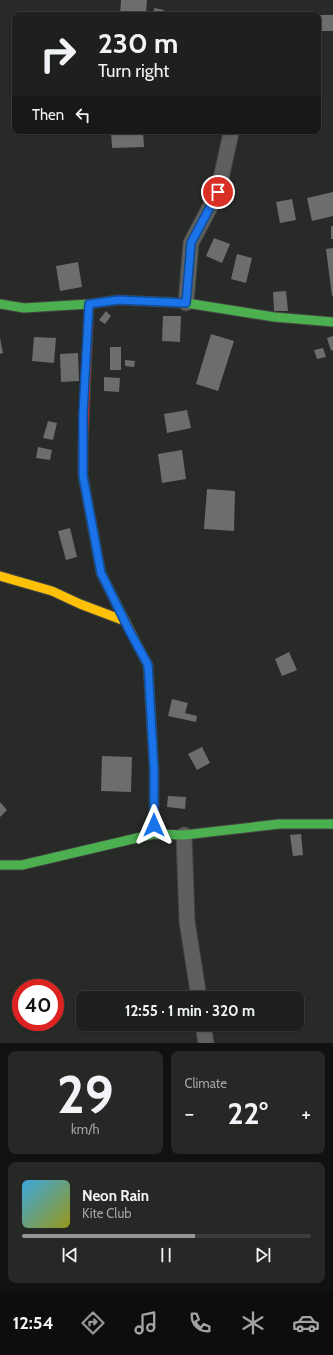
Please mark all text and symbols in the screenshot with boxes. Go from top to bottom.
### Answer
text: 230 m [98,26,178,60]
icon: right [32,28,84,80]
text: Turn right [98,60,169,82]
icon: left [72,104,94,126]
text: Then [32,106,64,124]
pin [201,175,235,209]
icon: arrive [207,181,229,203]
position arrow [133,804,175,846]
speed limit sign: 40 [12,979,64,1031]
text: 12:55 · 1 min · 320 m [125,1002,255,1020]
text: 29 [57,1063,114,1126]
text: Climate [185,1075,227,1091]
text: 22° [228,1095,268,1132]
text: − [185,1100,194,1127]
text: + [301,1100,311,1127]
text: km/h [71,1121,99,1137]
text: Neon Rain [82,1187,149,1205]
text: Kite Club [82,1205,131,1221]
icon: previous [59,1244,81,1266]
icon: pause [155,1244,177,1266]
icon: next [252,1244,274,1266]
icon: directions [79,1309,107,1337]
icon: music [132,1309,160,1337]
icon: phone [186,1309,214,1337]
icon: climate [239,1309,267,1337]
icon: car [292,1309,320,1337]
text: 12:54 [13,1312,54,1334]

